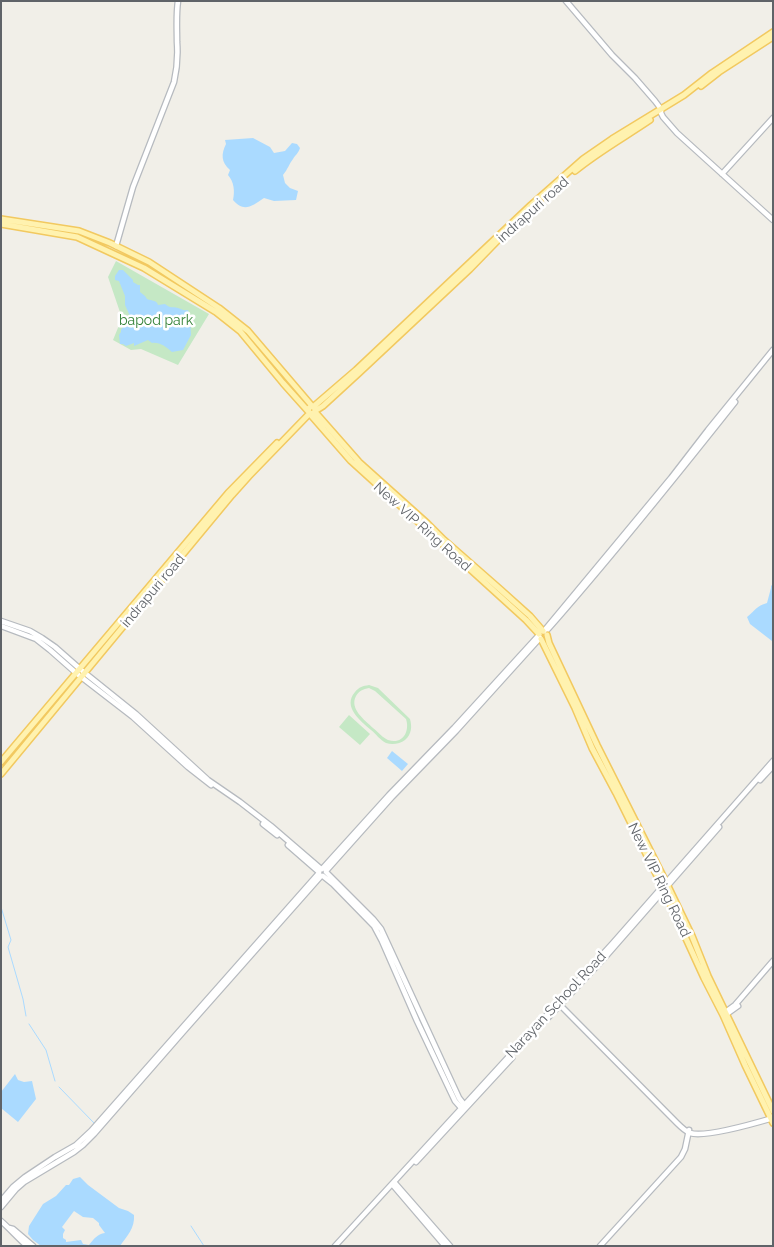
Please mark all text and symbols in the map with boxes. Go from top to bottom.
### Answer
street label: indrapuri road [494,174,572,246]
park label: bapod park [119,313,193,329]
street label: New VIP Ring Road [370,479,474,575]
street label: indrapuri road [118,551,188,631]
street label: New VIP Ring Road [624,820,694,940]
street label: Narayan School Road [502,948,610,1062]

